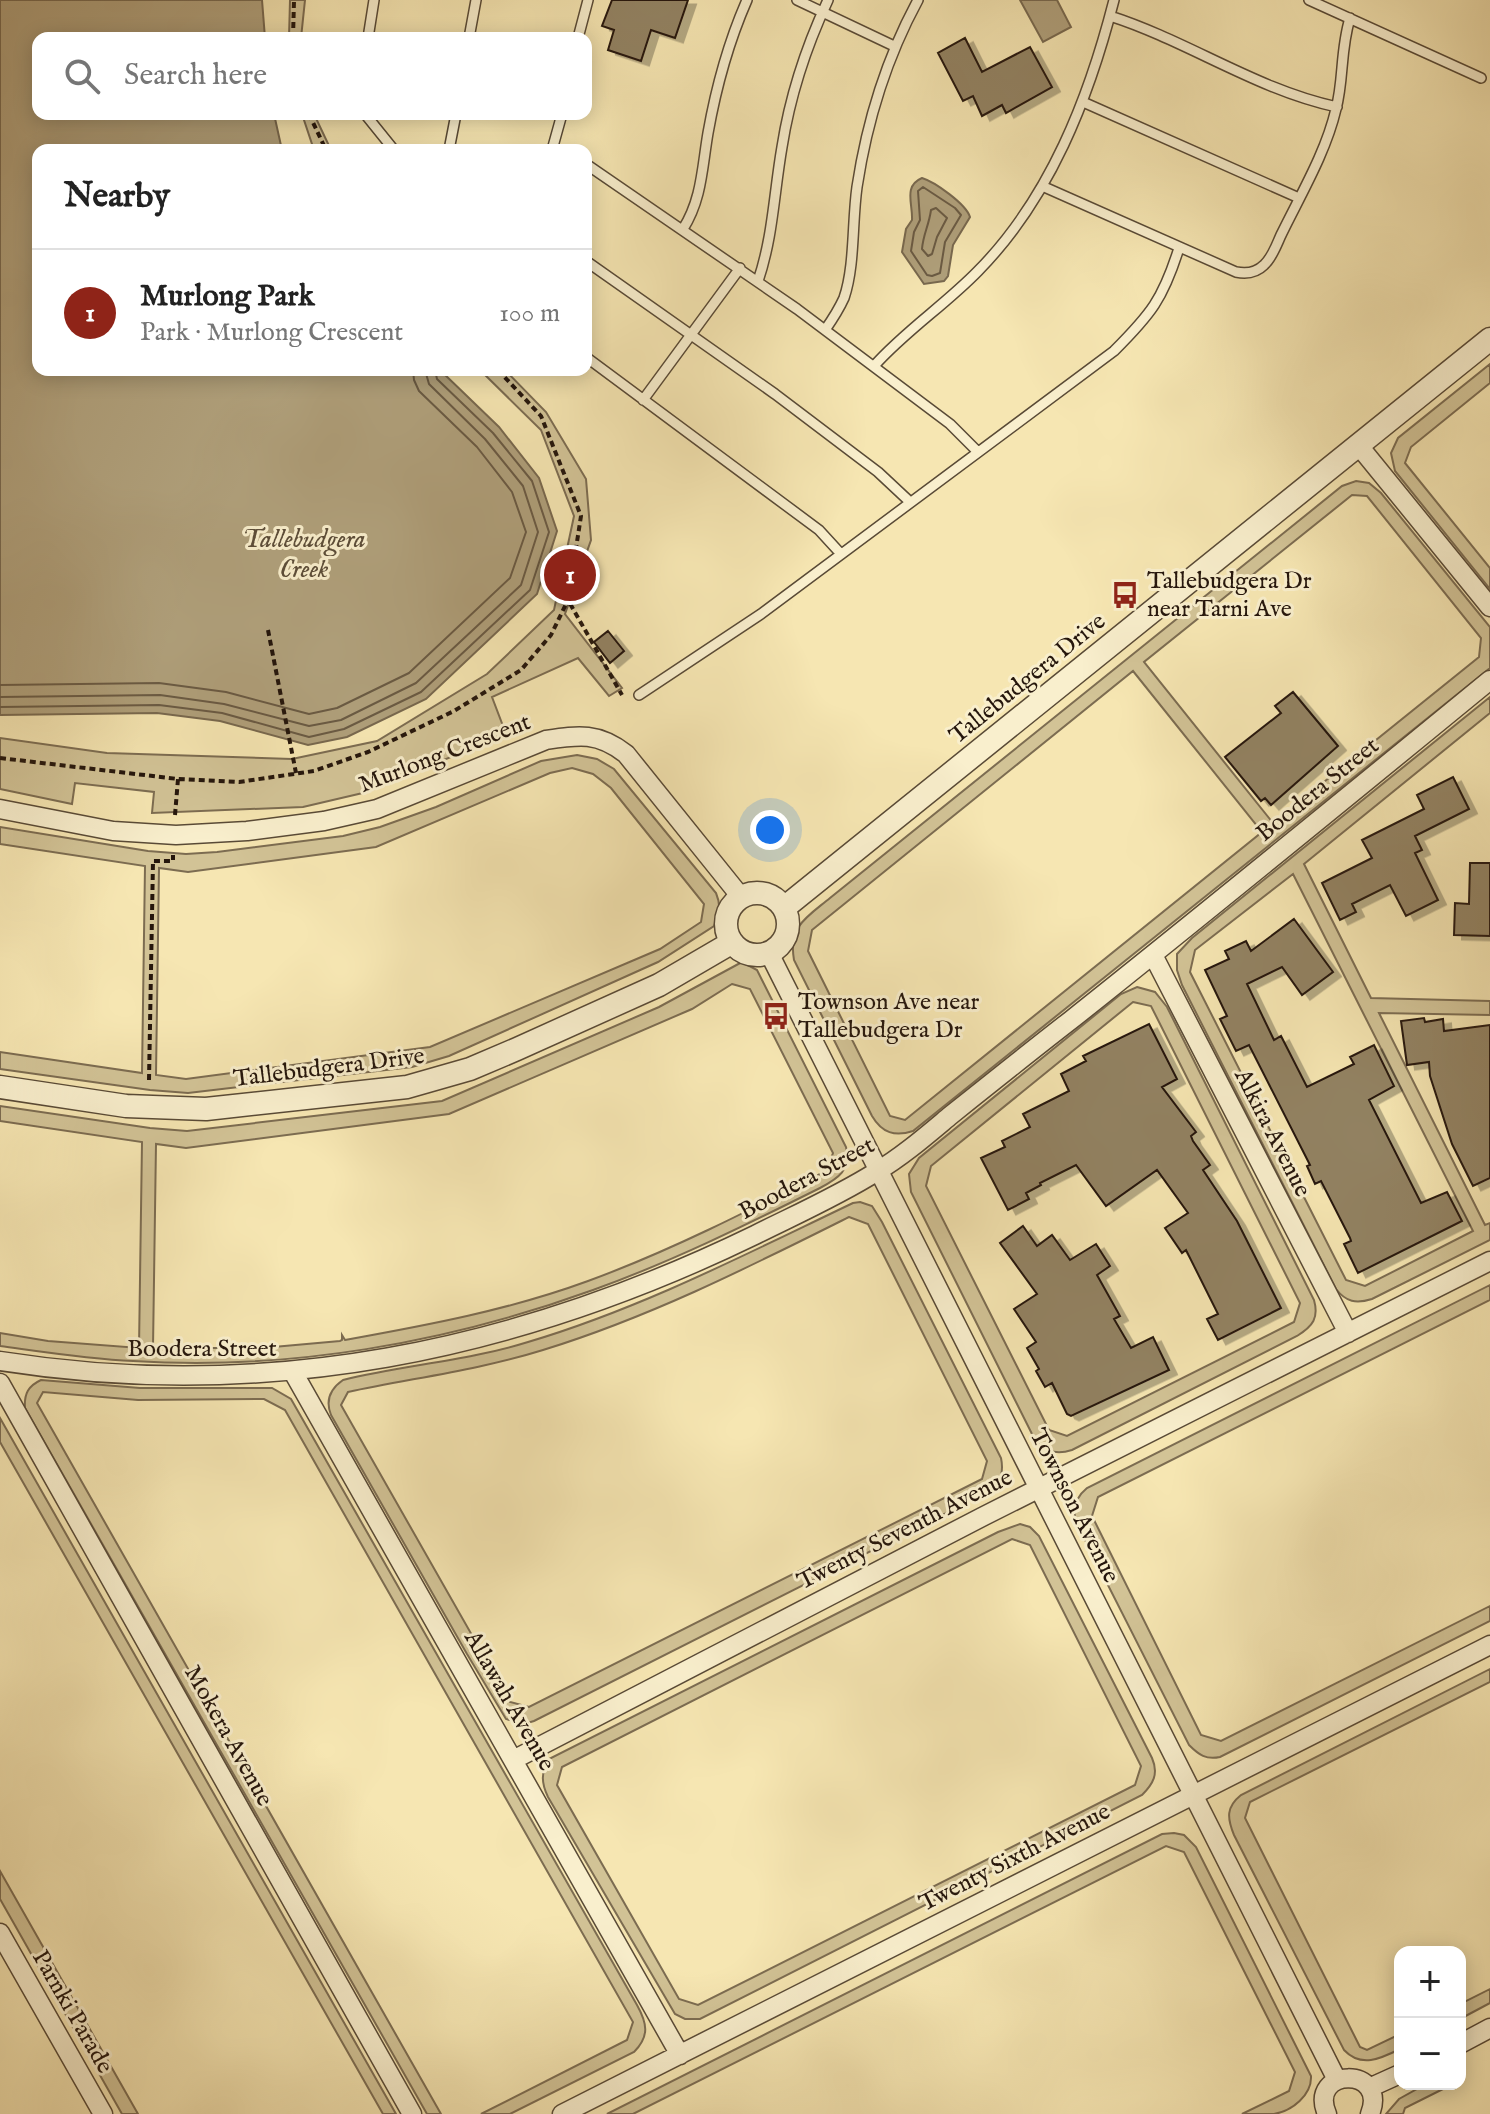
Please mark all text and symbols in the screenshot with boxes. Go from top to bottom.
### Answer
search box [32,32,592,120]
icon: search [60,54,104,98]
text: Search here [124,57,267,95]
text: Nearby [64,175,170,218]
text: Murlong Park [140,278,314,316]
text: 1 [85,297,95,330]
text: 100 m [499,297,560,330]
text: Park · Murlong Crescent [140,316,403,349]
water label: Tallebudgera Creek [242,523,366,586]
pin: 1 [544,545,596,605]
place label: Tallebudgera Dr near Tarni Ave [1147,566,1312,625]
bus stop icon: Tallebudgera Dr near Tarni Ave [1110,580,1140,610]
street label: Tallebudgera Drive [943,606,1113,752]
street label: Murlong Crescent [355,707,535,801]
street label: Boodera Street [1250,731,1386,849]
your location [750,810,790,850]
place label: Townson Ave near Tallebudgera Dr [798,987,980,1046]
bus stop icon: Townson Ave near Tallebudgera Dr [761,1001,791,1031]
street label: Tallebudgera Drive [232,1041,426,1095]
street label: Alkira Avenue [1226,1063,1318,1202]
street label: Boodera Street [734,1130,880,1228]
street label: Boodera Street [127,1334,277,1365]
street label: Townson Avenue [1022,1424,1126,1588]
street label: Twenty Seventh Avenue [792,1462,1018,1598]
street label: Allawah Avenue [456,1624,562,1777]
street label: Mokera Avenue [176,1660,280,1812]
street label: Twenty Sixth Avenue [914,1796,1116,1920]
street label: Parnki Parade [24,1945,120,2079]
map controls [1394,1946,1466,2090]
button: + [1394,1946,1466,2018]
button: − [1394,2018,1466,2090]

